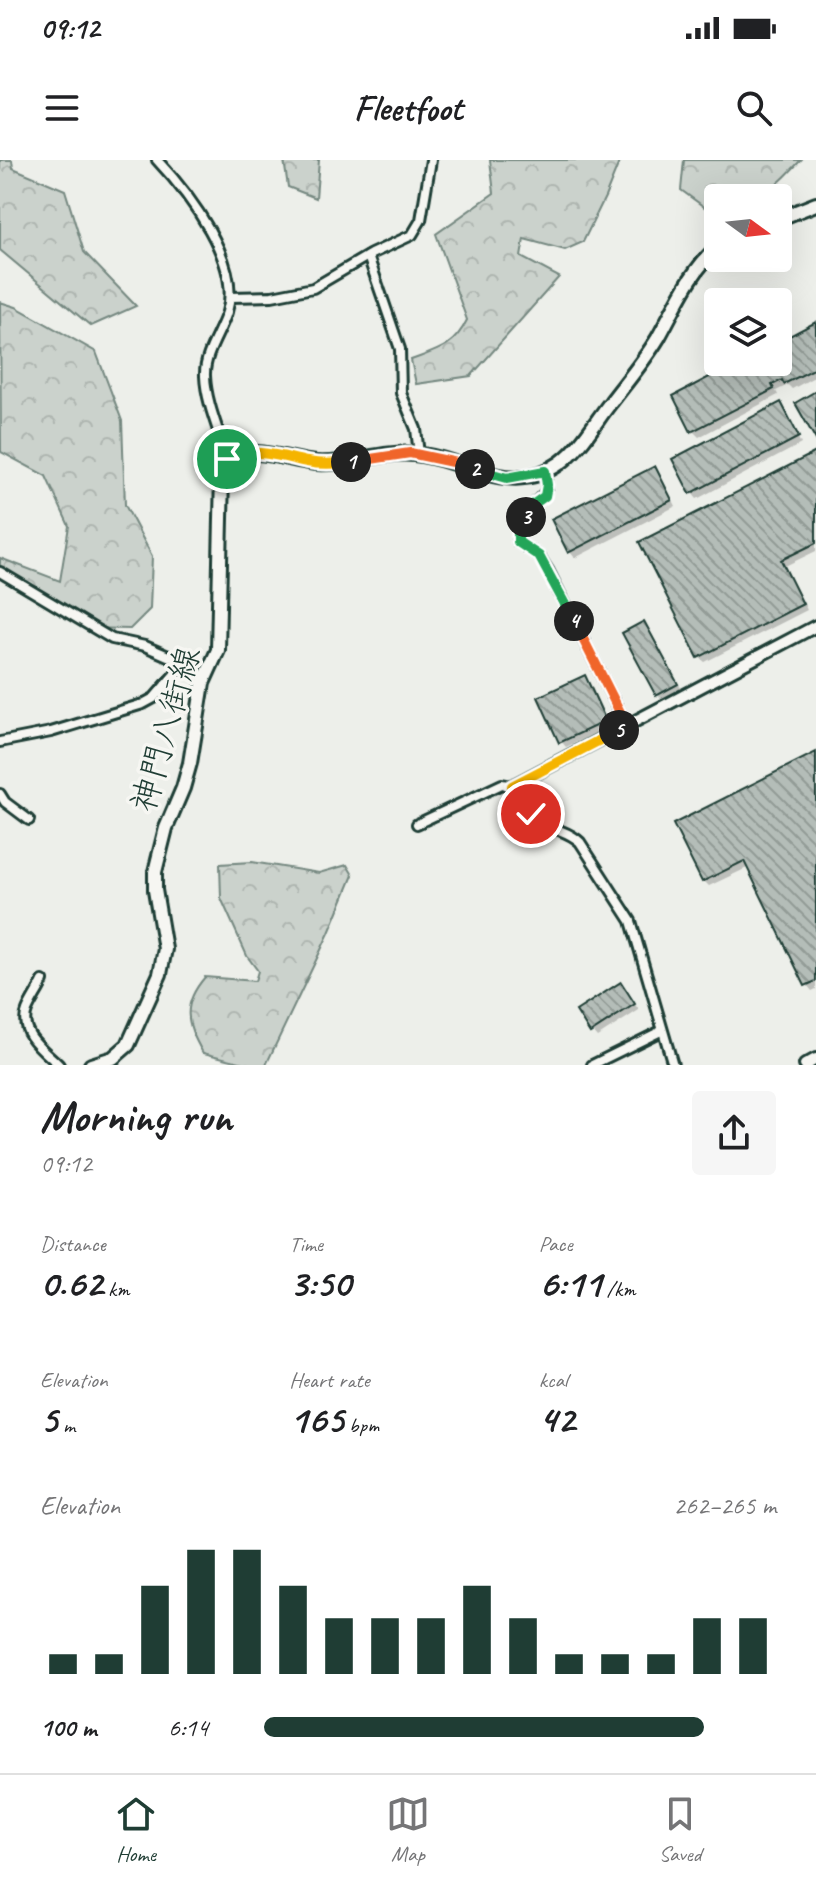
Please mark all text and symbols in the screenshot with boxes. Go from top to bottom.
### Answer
text: 09:12 [40,9,100,47]
text: Fleetfoot [354,85,462,131]
icon: menu [40,86,84,130]
icon: search [732,86,776,130]
north arrow [704,184,792,272]
map controls [704,184,792,376]
button: layers [704,288,792,376]
pin [193,425,261,493]
icon: arrive [205,437,249,481]
pin: 1 [331,442,371,482]
text: 1 [346,448,356,476]
pin: 2 [455,449,495,489]
text: 2 [470,455,480,483]
pin: 3 [506,497,546,537]
text: 3 [521,503,531,531]
pin: 4 [554,601,594,641]
text: 4 [569,607,579,635]
street label: 神門八街線 [121,642,210,817]
pin: 5 [599,710,639,750]
text: 5 [614,716,624,744]
pin [497,780,565,848]
icon: check [509,792,553,836]
text: Morning run [40,1089,232,1144]
button: share [692,1091,776,1175]
text: 09:12 [40,1147,92,1180]
text: Distance [40,1230,106,1258]
text: Time [289,1230,323,1258]
text: Pace [539,1230,573,1258]
text: 0.62 [40,1258,103,1308]
text: 3:50 [289,1258,351,1308]
text: 6:11 [539,1258,601,1308]
text: km [103,1275,130,1303]
text: /km [601,1275,636,1303]
text: Elevation [40,1366,108,1394]
text: Heart rate [289,1366,370,1394]
text: kcal [539,1366,568,1394]
text: 5 [40,1394,57,1444]
text: 165 [289,1394,344,1444]
text: 42 [539,1394,575,1444]
text: m [57,1411,75,1439]
text: bpm [344,1411,379,1439]
text: Elevation [40,1489,120,1522]
text: 262–265 m [673,1489,776,1522]
text: 100 m [40,1711,96,1744]
text: 6:14 [168,1711,208,1744]
tab: Home [114,1792,158,1868]
tab: Map [386,1792,430,1868]
tab: Saved [658,1792,702,1868]

